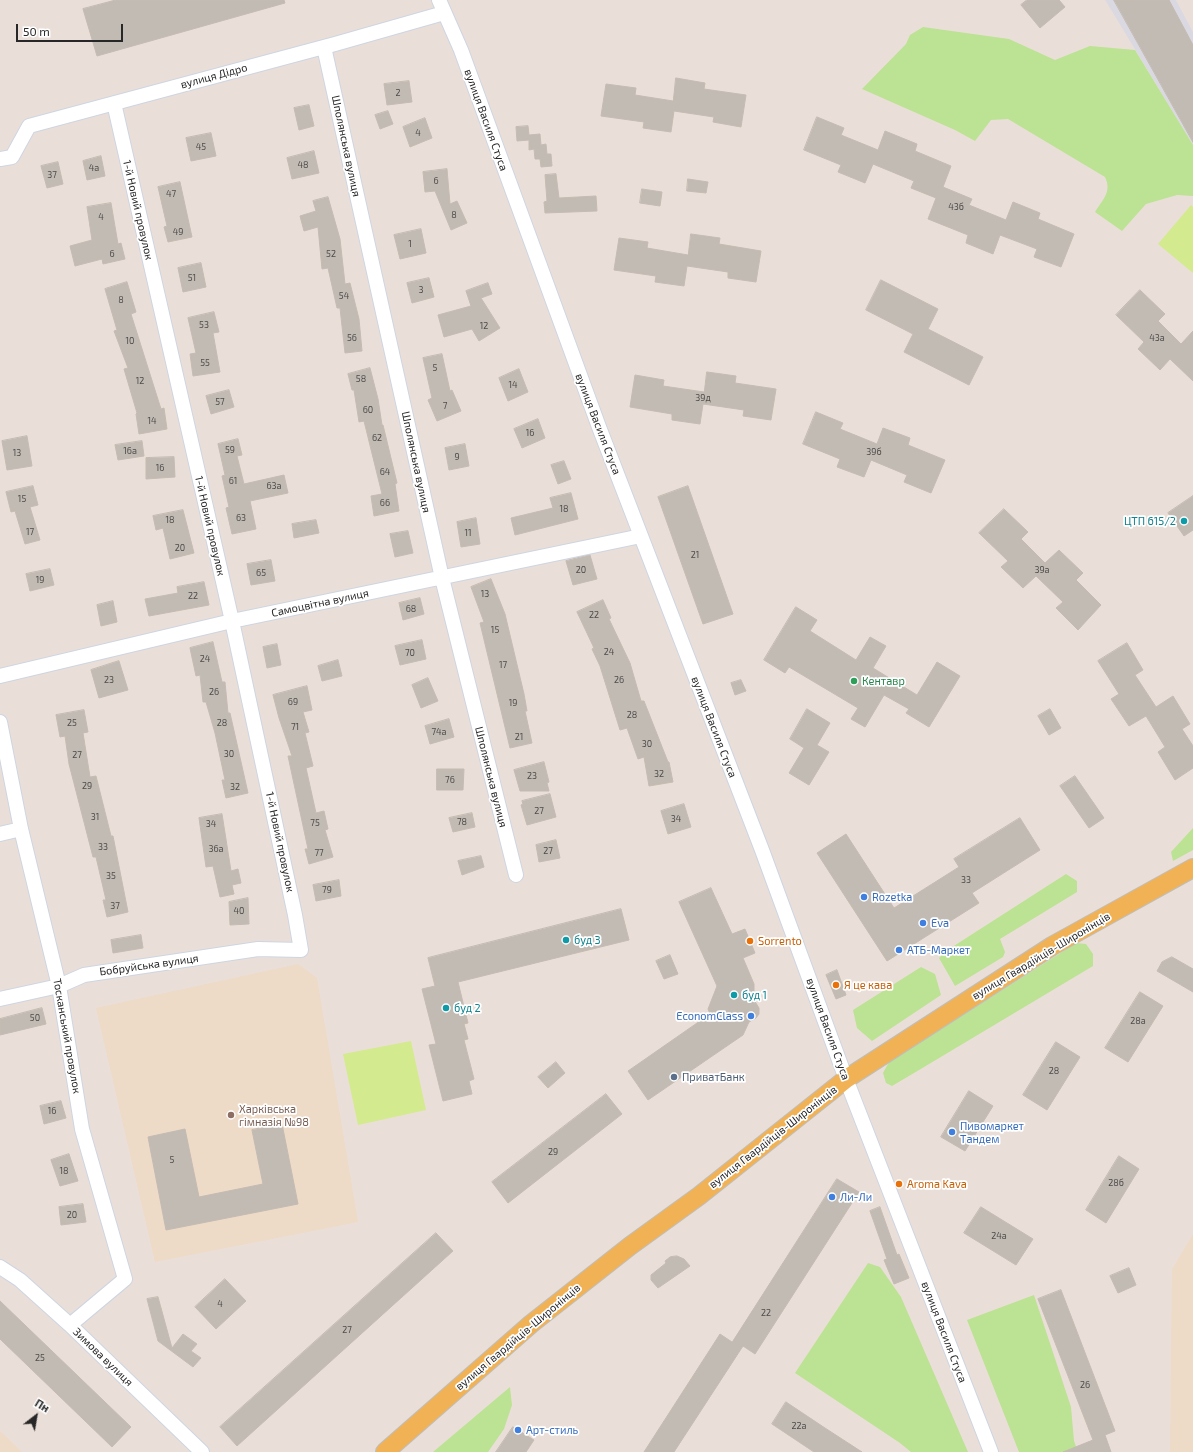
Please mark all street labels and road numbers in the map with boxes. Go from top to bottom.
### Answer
street label: вулиця Дідро [179,61,249,91]
street label: вулиця Василя Стуса [461,67,511,173]
street label: Шполянська вулиця [329,94,363,198]
street label: 1-й Новий провулок [120,159,156,261]
street label: вулиця Василя Стуса [573,371,623,477]
street label: Шполянська вулиця [399,410,433,514]
street label: 1-й Новий провулок [192,475,228,577]
street label: Самоцвітна вулиця [270,586,370,620]
street label: вулиця Василя Стуса [689,674,739,780]
street label: Шполянська вулиця [472,725,510,829]
street label: 1-й Новий провулок [263,791,297,893]
street label: вулиця Гвардійців-Широнінців [970,910,1112,1002]
street label: Бобруйська вулиця [99,952,199,978]
street label: вулиця Василя Стуса [803,976,853,1082]
street label: Тосканський провулок [50,978,84,1094]
street label: вулиця Гвардійців-Широнінців [706,1083,840,1191]
street label: вулиця Василя Стуса [919,1279,969,1385]
street label: вулиця Гвардійців-Широнінців [453,1281,583,1393]
street label: Зимова вулиця [70,1325,136,1389]

